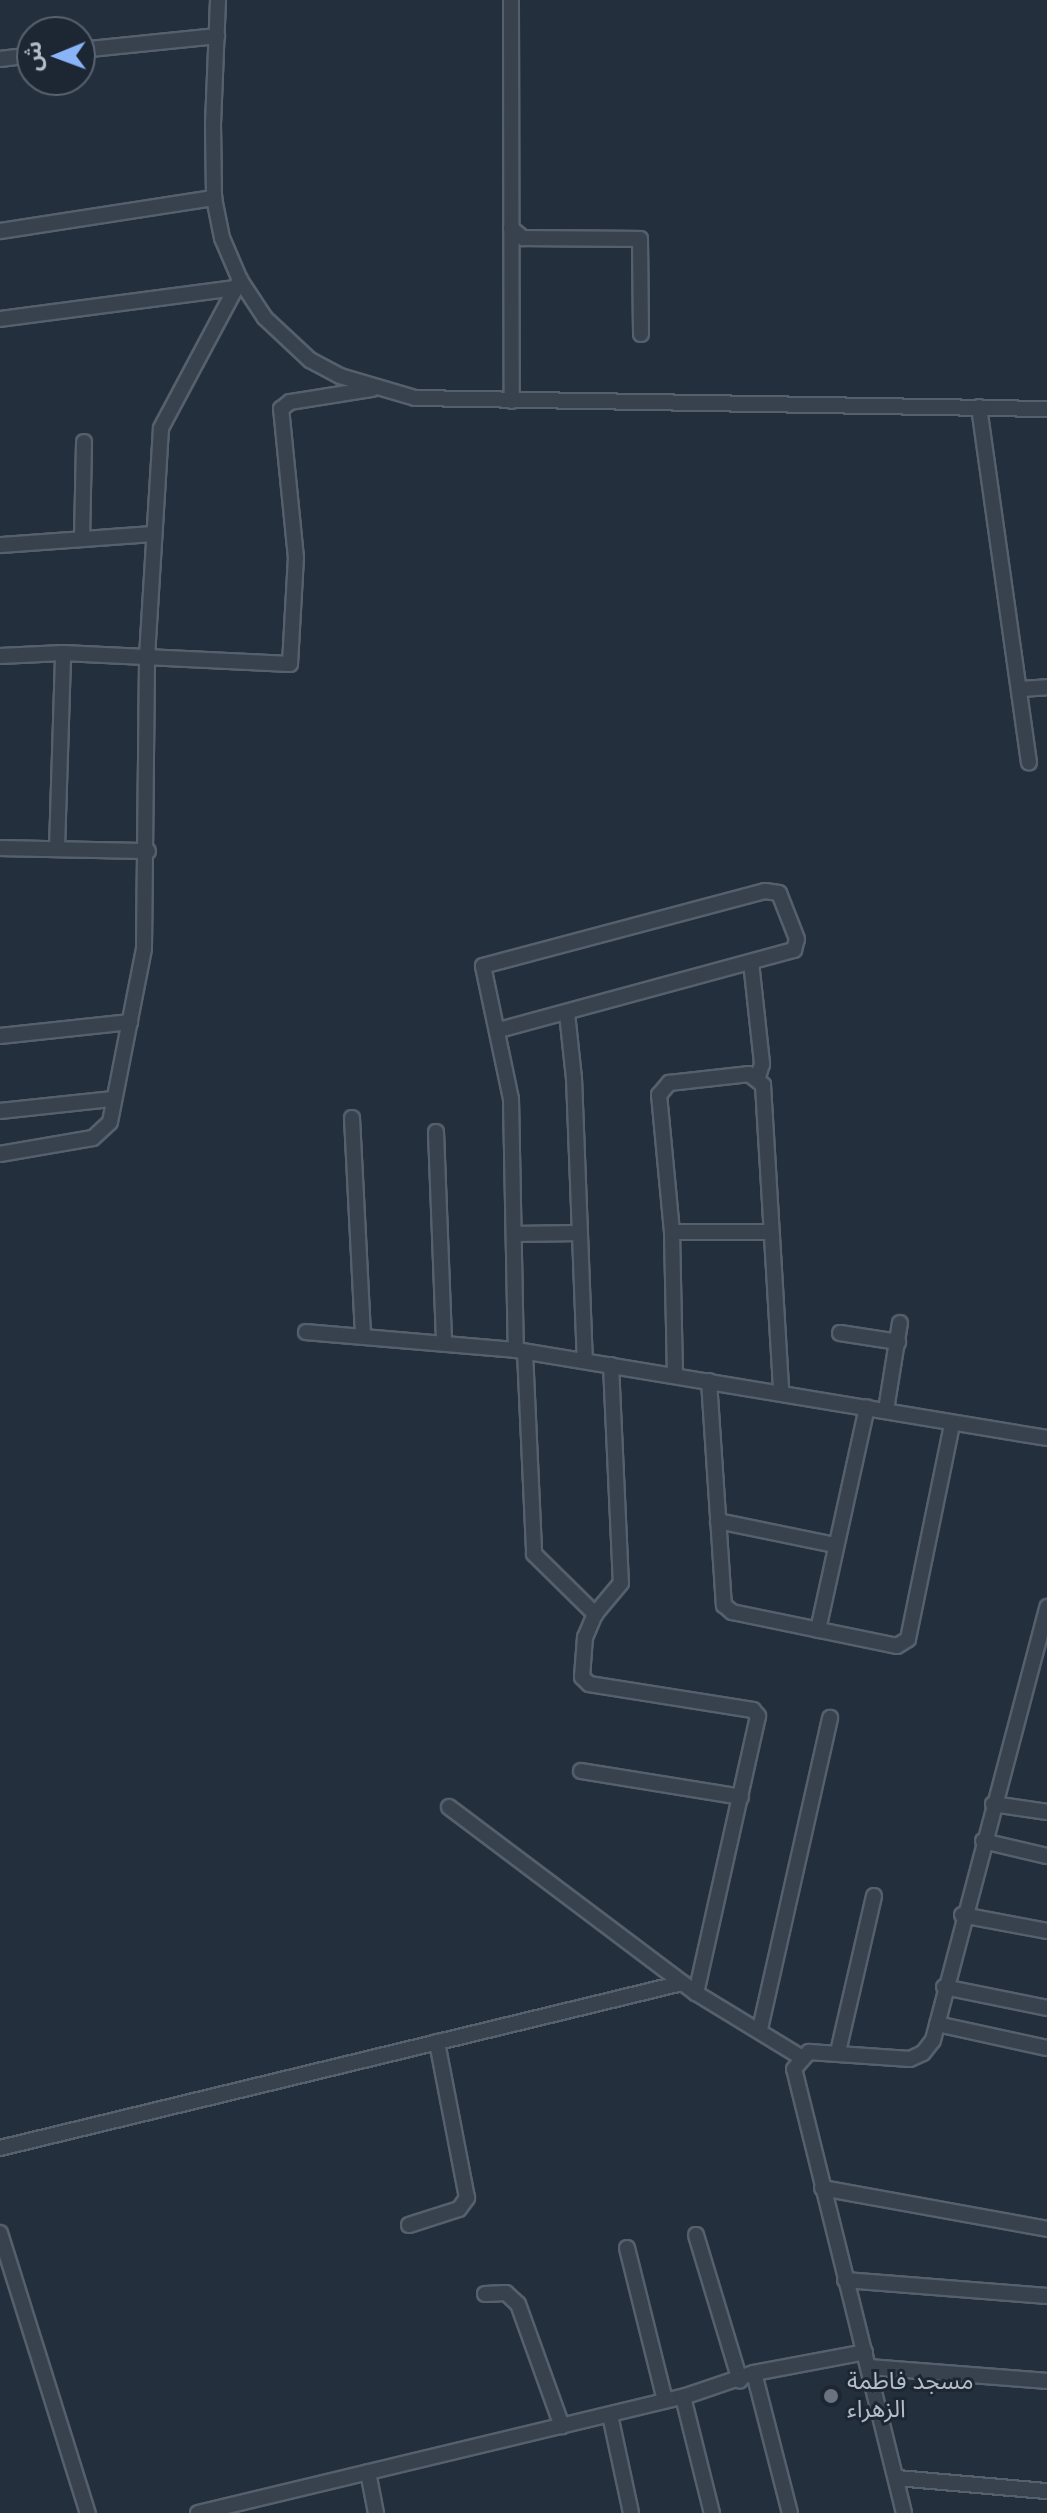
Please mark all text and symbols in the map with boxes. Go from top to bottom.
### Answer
north arrow [16,16,96,96]
text: ش [21,41,46,72]
place label: مسجد فاطمة الزهراء [847,2368,974,2424]
marker: مسجد فاطمة الزهراء [822,2387,840,2405]

